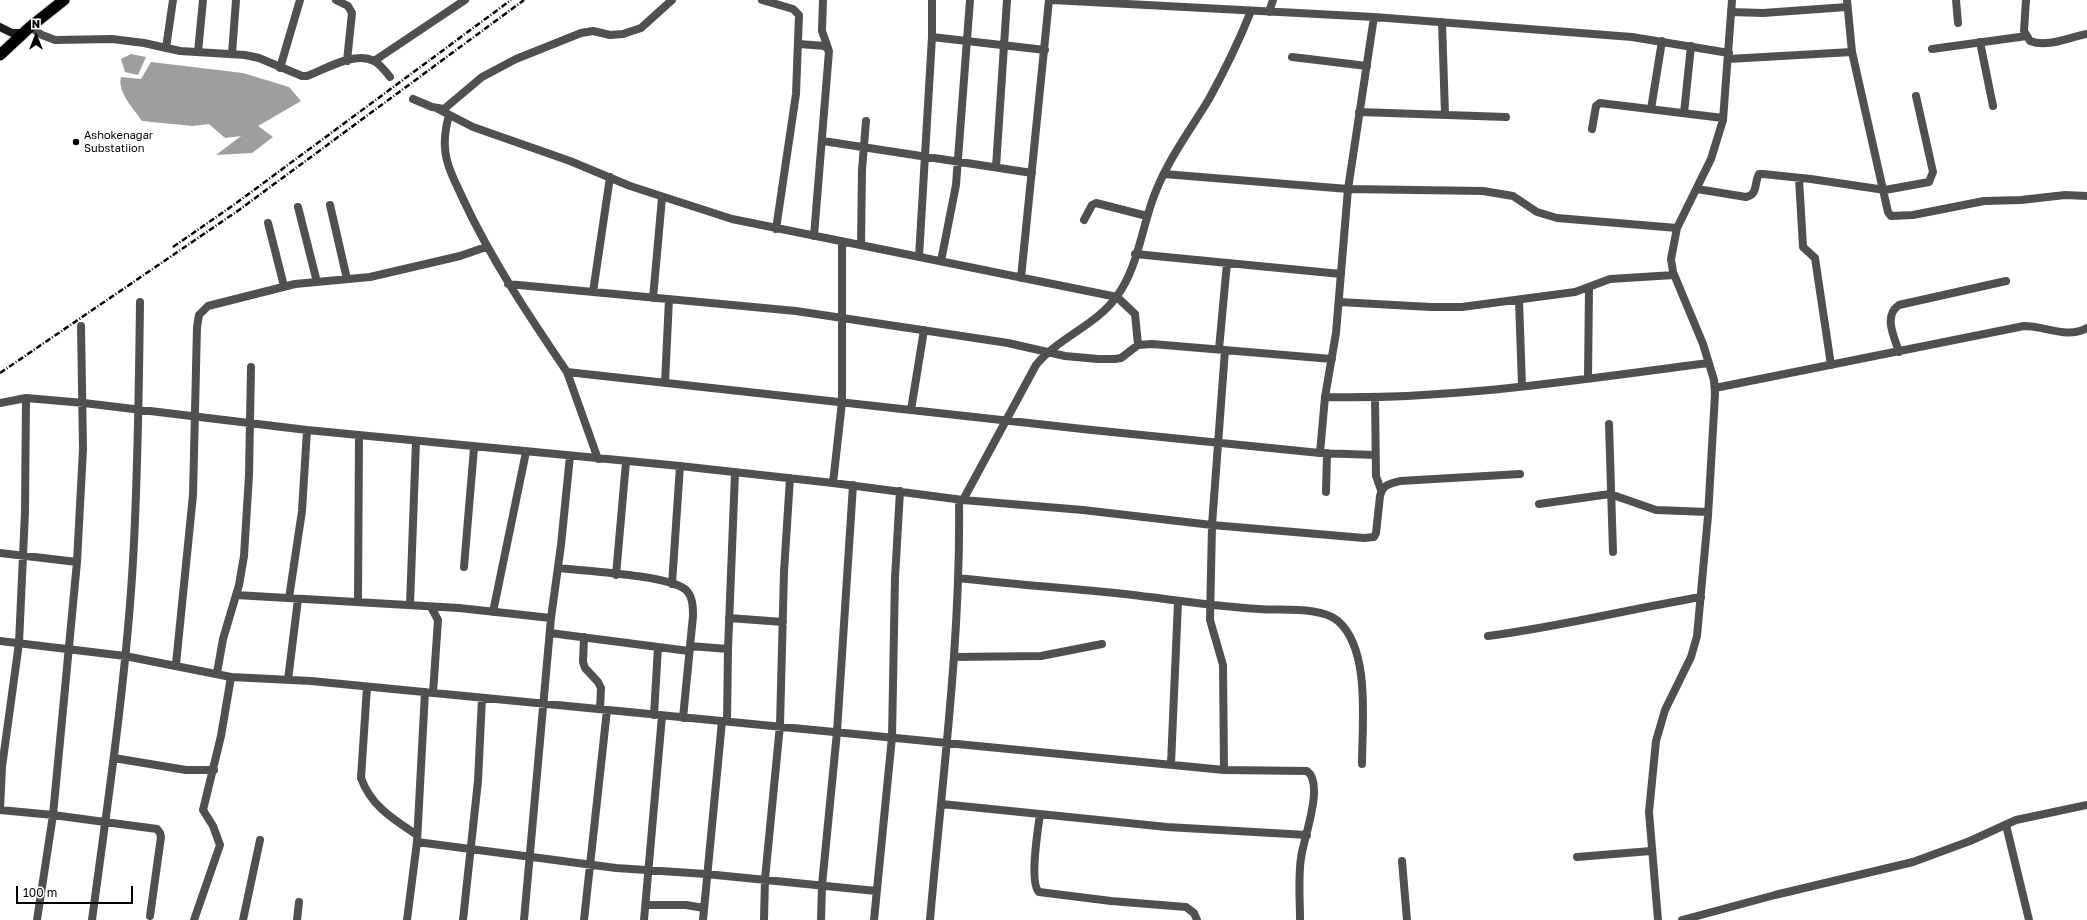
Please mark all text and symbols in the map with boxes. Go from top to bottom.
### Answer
north arrow [16,16,56,56]
text: N [32,17,40,30]
place label: Ashokenagar Substatiion [84,129,153,155]
marker: Ashokenagar Substatiion [71,137,81,147]
scale bar [18,878,135,904]
text: 100 m [23,885,57,900]

